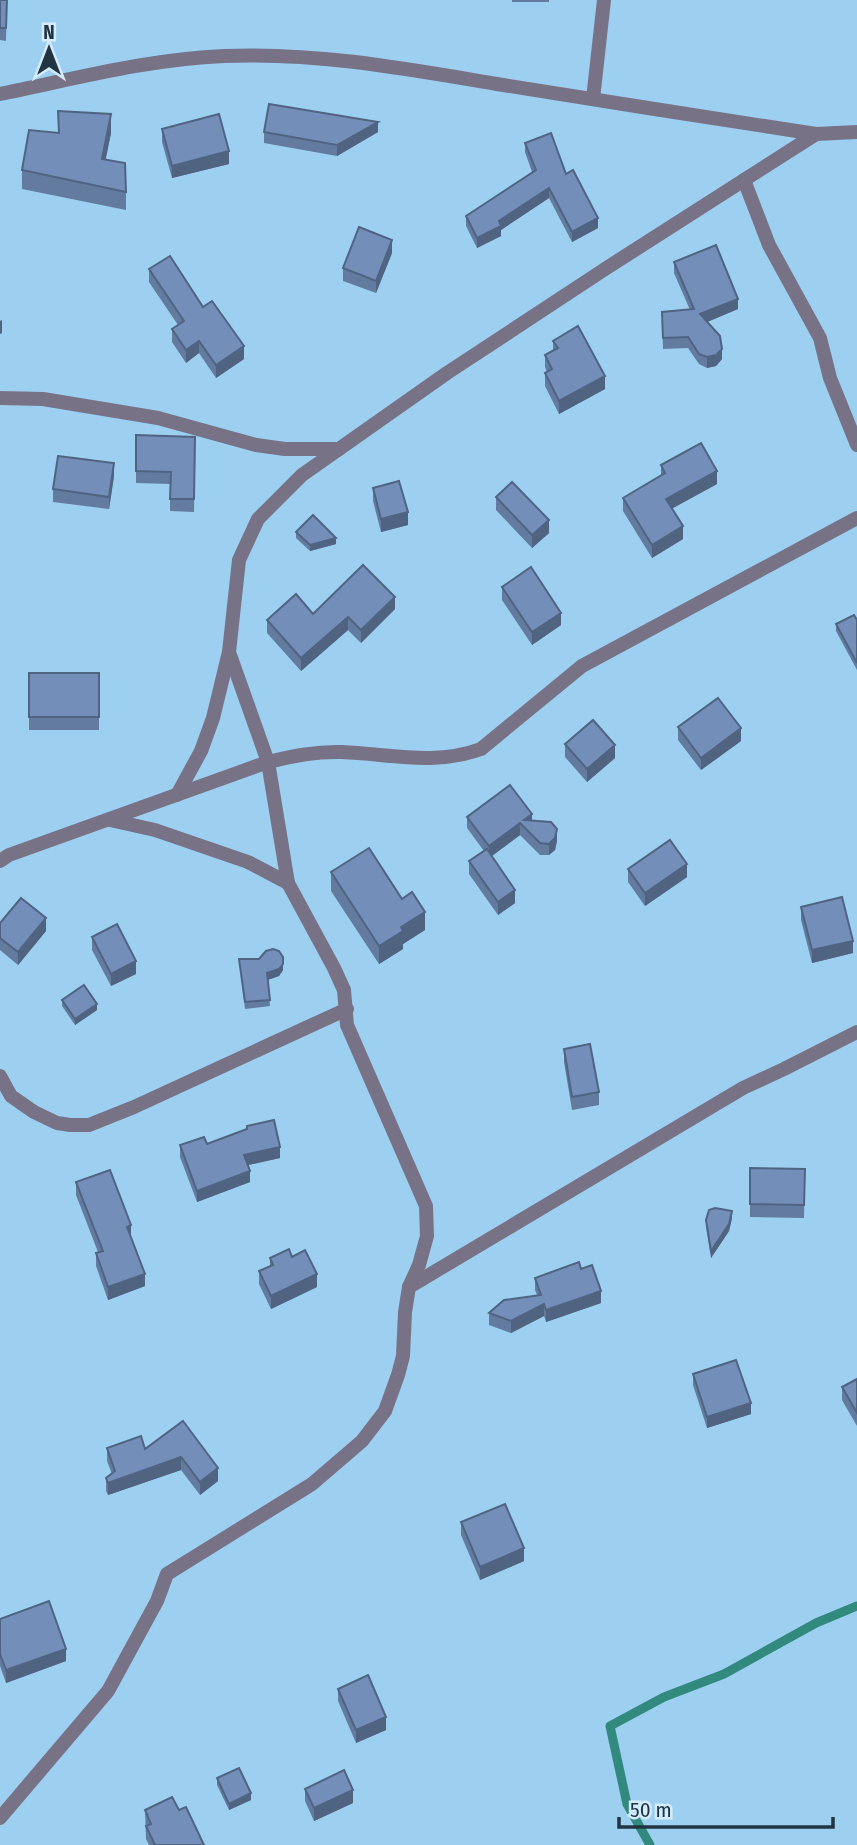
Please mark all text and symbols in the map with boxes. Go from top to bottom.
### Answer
north arrow [14,14,84,84]
text: N [43,21,55,44]
scale bar [619,1786,832,1830]
text: 50 m [630,1797,672,1823]

